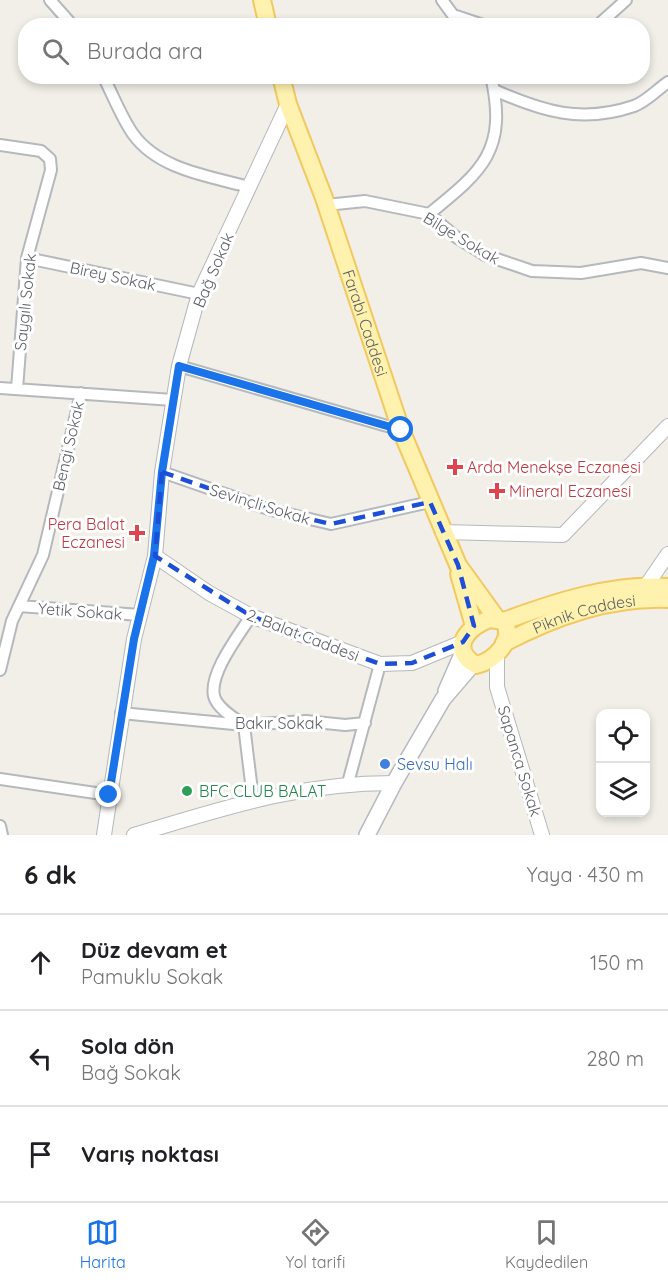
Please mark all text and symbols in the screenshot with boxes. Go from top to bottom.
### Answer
search box [18,18,650,84]
icon: search [39,35,72,68]
text: Burada ara [87,37,203,65]
street label: Bilge Sokak [420,207,504,269]
street label: Bağ Sokak [188,229,238,311]
street label: Saygılı Sokak [10,252,40,352]
street label: Birey Sokak [68,257,158,295]
street label: Farabi Caddesi [338,267,392,379]
street label: Bengi Sokak [48,399,88,493]
route start [387,416,413,442]
place label: Arda Menekşe Eczanesi [467,457,641,477]
marker: Arda Menekşe Eczanesi [448,460,462,474]
street label: Sevinçli Sokak [207,479,313,529]
place label: Mineral Eczanesi [509,481,632,501]
marker: Mineral Eczanesi [490,484,504,498]
place label: Pera Balat Eczanesi [48,514,125,552]
marker: Pera Balat Eczanesi [130,526,144,540]
street label: Piknik Caddesi [529,590,637,638]
street label: Yetik Sokak [37,598,123,624]
street label: 2. Balat Caddesi [244,604,362,666]
street label: Sapanca Sokak [494,703,546,819]
map controls [596,709,650,817]
button: locate [596,709,650,763]
street label: Bakır Sokak [235,713,323,733]
place label: Sevsu Halı [397,754,473,774]
marker: Sevsu Halı [378,757,392,771]
button: layers [596,763,650,817]
route end [95,781,121,807]
place label: BFC CLUB BALAT [199,781,327,801]
marker: BFC CLUB BALAT [180,784,194,798]
text: 6 dk [24,858,77,891]
text: Yaya · 430 m [526,862,644,887]
text: Düz devam et [81,936,228,964]
icon: ahead [24,946,57,979]
text: 150 m [590,950,644,975]
text: Pamuklu Sokak [81,964,223,989]
text: Sola dön [81,1032,174,1060]
icon: left [24,1042,57,1075]
text: 280 m [587,1046,644,1071]
text: Bağ Sokak [81,1060,181,1085]
icon: arrive [24,1138,57,1171]
text: Varış noktası [81,1140,219,1168]
tab: Harita [80,1216,126,1272]
tab: Yol tarifi [285,1216,345,1272]
tab: Kaydedilen [505,1216,588,1272]

